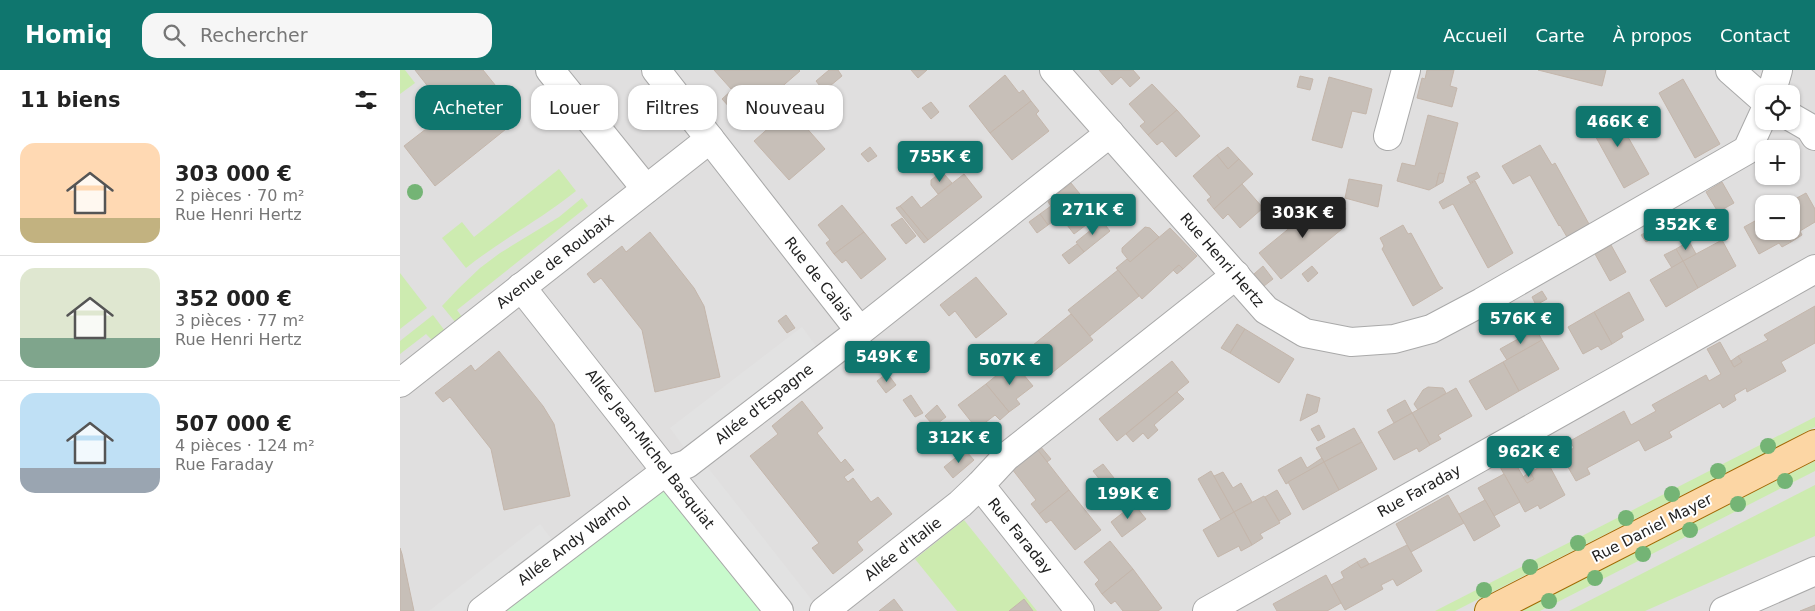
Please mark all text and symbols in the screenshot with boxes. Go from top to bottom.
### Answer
search box [142,13,492,58]
text: Homiq [25,21,112,49]
icon: search [160,21,188,49]
text: Rechercher [200,24,308,46]
text: Accueil [1443,25,1508,46]
text: Carte [1536,25,1585,46]
text: À propos [1613,25,1692,46]
text: Contact [1720,25,1790,46]
chip: Acheter [415,85,521,130]
chip: Louer [531,85,618,130]
chip: Filtres [628,85,717,130]
chip: Nouveau [727,85,843,130]
map controls [1755,85,1800,240]
button: locate [1755,85,1800,130]
icon: filters [352,86,380,114]
text: 11 biens [20,88,120,112]
pin: 466K € [1577,106,1659,148]
text: 466K € [1587,112,1649,131]
pin: 755K € [899,140,981,183]
button: + [1755,140,1800,185]
text: 755K € [909,147,971,166]
text: 303 000 € [175,162,292,186]
icon: home [60,163,120,223]
text: 2 pièces · 70 m² [175,186,304,205]
pin: 271K € [1052,194,1134,236]
button: − [1755,195,1800,240]
pin: 303K € [1262,196,1344,239]
text: 271K € [1062,200,1124,219]
text: 303K € [1272,203,1334,222]
text: Rue Henri Hertz [175,205,302,224]
pin: 352K € [1645,208,1727,251]
street label: Avenue de Roubaix [493,209,617,312]
street label: Rue Henri Hertz [1176,209,1268,311]
text: 352K € [1655,215,1717,234]
street label: Rue de Calais [781,233,858,325]
text: 352 000 € [175,287,292,311]
icon: home [60,288,120,348]
pin: 576K € [1480,302,1562,345]
text: 576K € [1490,309,1552,328]
text: 3 pièces · 77 m² [175,311,304,330]
text: Rue Henri Hertz [175,330,302,349]
pin: 549K € [846,340,928,383]
pin: 507K € [969,344,1051,386]
text: 549K € [856,347,918,366]
text: 507K € [979,350,1041,369]
street label: Allée d'Espagne [711,360,817,448]
street label: Allée Jean-Michel Basquiat [582,365,718,533]
text: 507 000 € [175,412,292,436]
icon: home [60,413,120,473]
pin: 312K € [918,422,1000,464]
text: 312K € [928,428,990,447]
text: 4 pièces · 124 m² [175,436,315,455]
pin: 962K € [1488,436,1570,478]
text: 962K € [1498,442,1560,461]
text: Rue Faraday [175,455,274,474]
street label: Rue Faraday [1374,461,1464,521]
pin: 199K € [1087,478,1169,520]
text: 199K € [1097,484,1159,503]
street label: Rue Daniel Mayer [1589,490,1716,566]
street label: Allée Andy Warhol [514,493,634,589]
street label: Rue Faraday [984,494,1056,578]
street label: Allée d'Italie [861,513,945,585]

